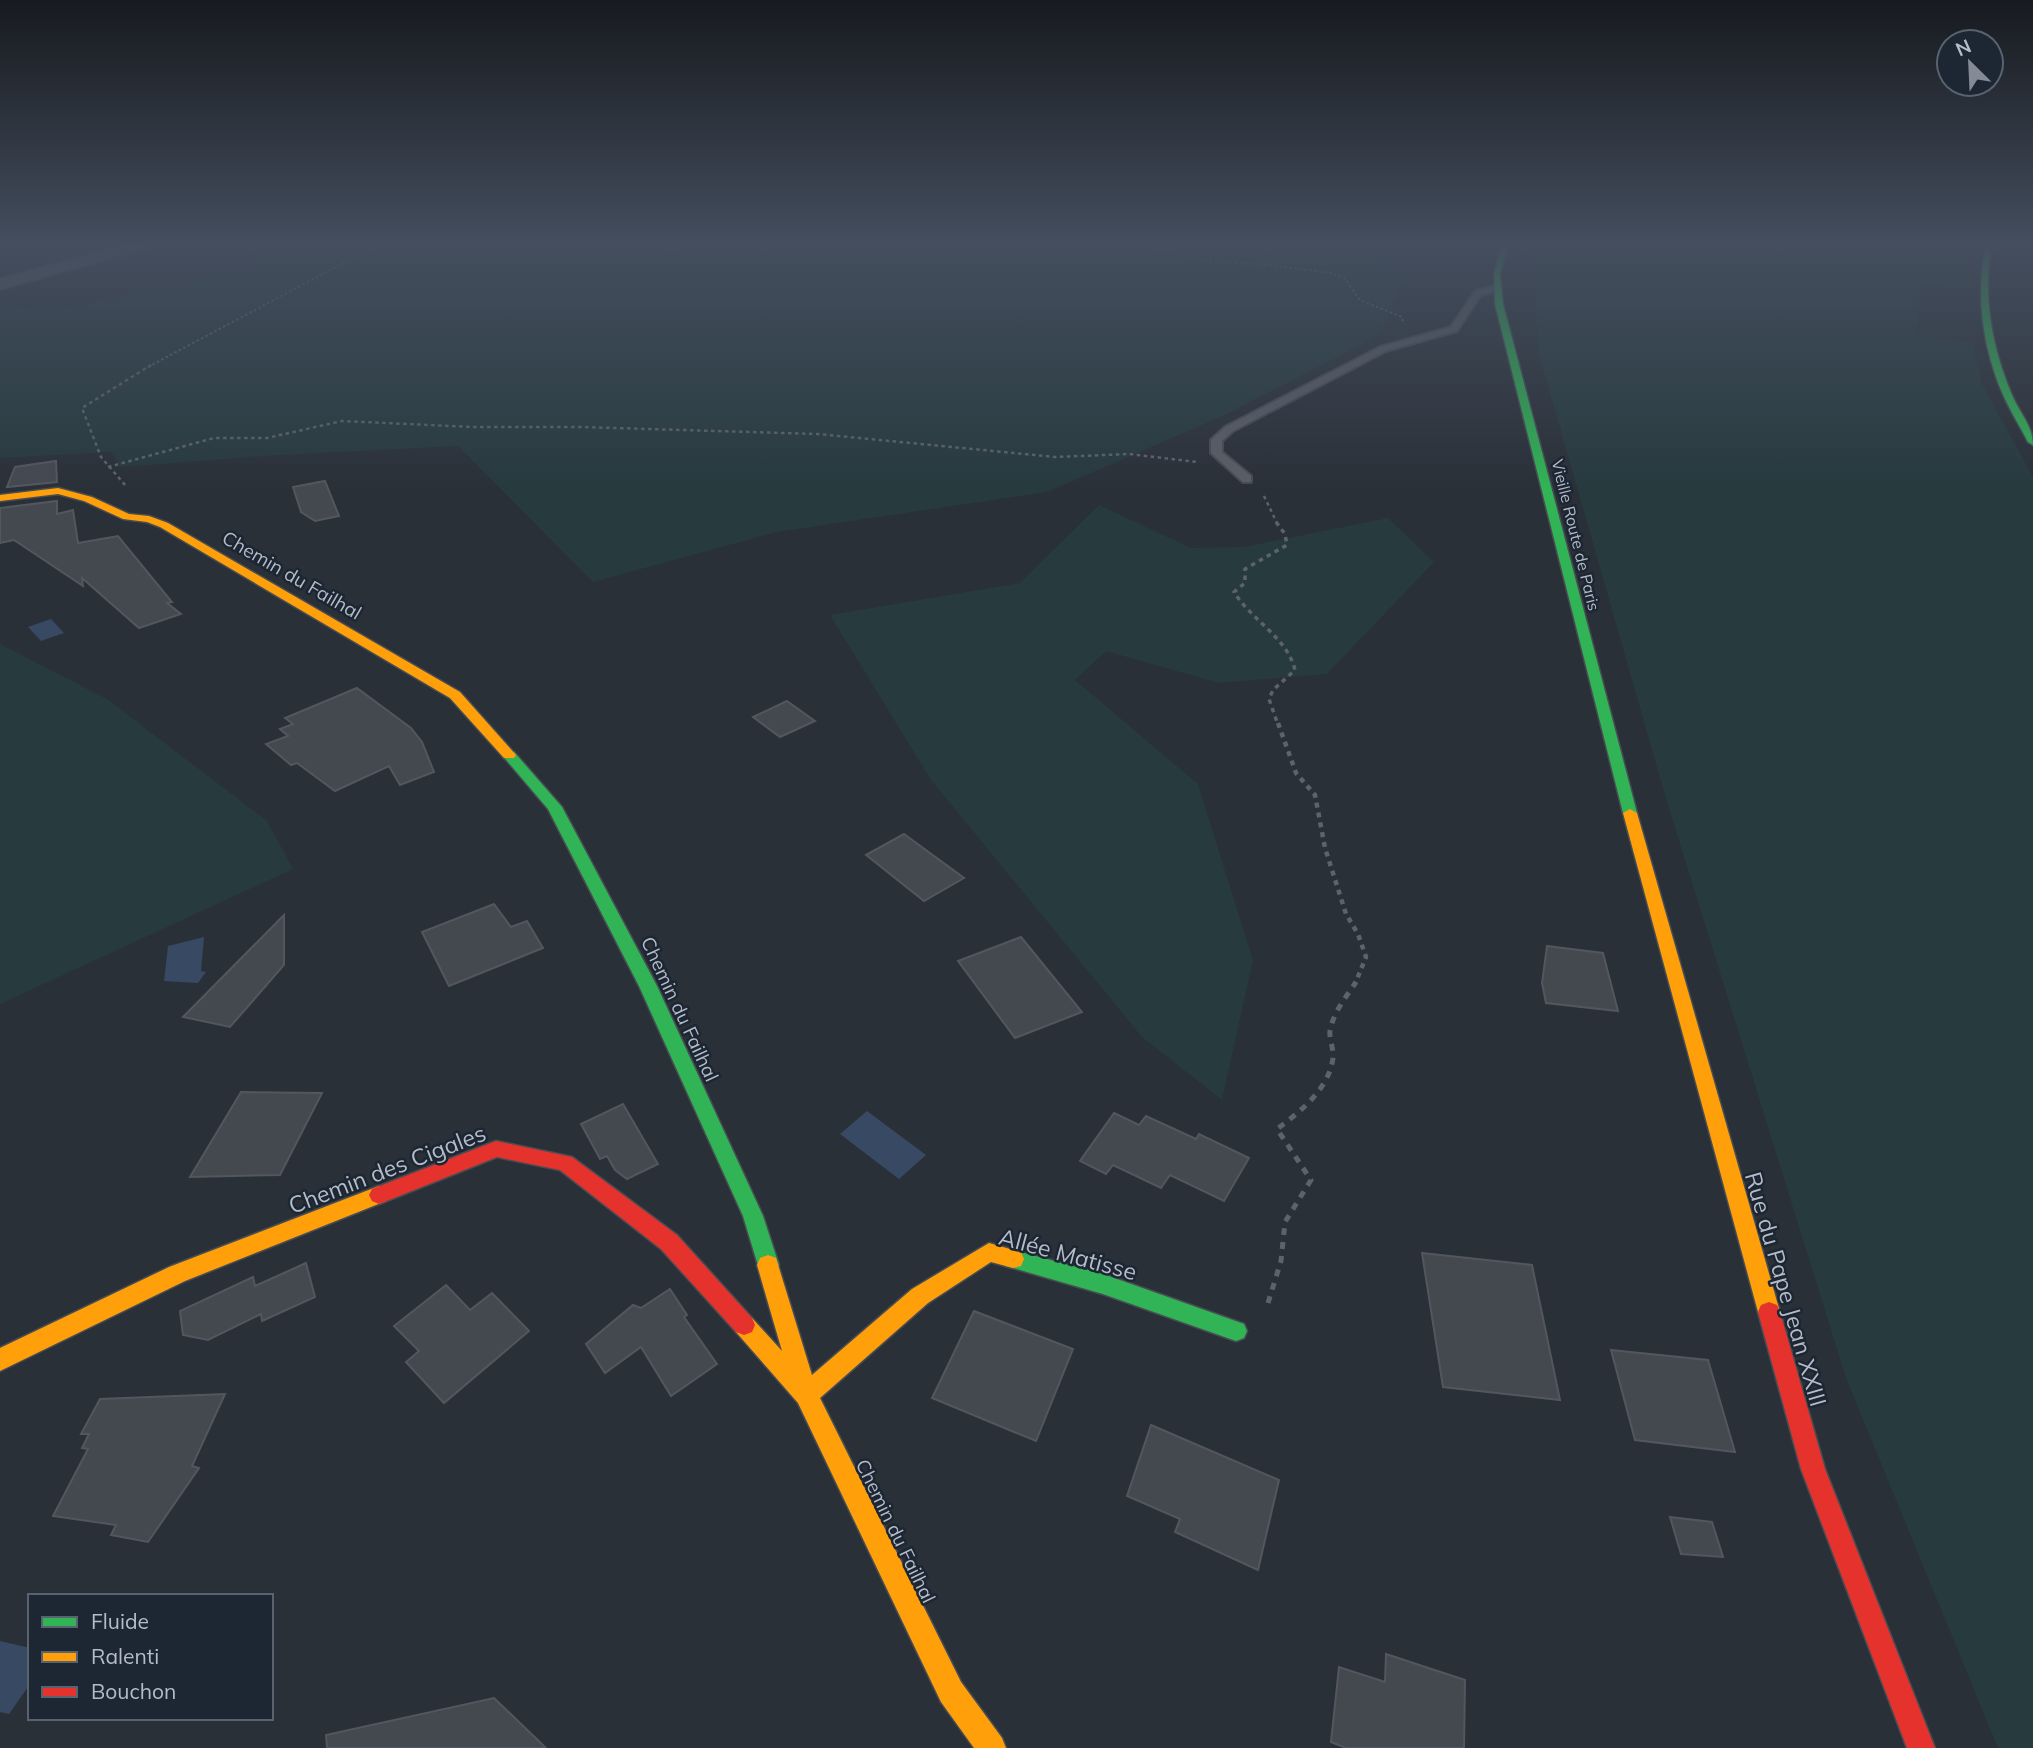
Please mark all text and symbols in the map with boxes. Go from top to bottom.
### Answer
north arrow [1935,28,2005,98]
text: N [1952,34,1975,61]
street label: Vieille Route de Paris [1548,457,1605,613]
street label: Chemin du Failhal [218,525,366,625]
street label: Chemin du Failhal [636,933,724,1085]
street label: Chemin des Cigales [284,1118,490,1220]
street label: Rue du Pape Jean XXIII [1739,1168,1833,1410]
street label: Allée Matisse [996,1222,1140,1286]
street label: Chemin du Failhal [851,1455,941,1607]
legend [28,1594,273,1720]
text: Fluide [91,1608,149,1634]
text: Ralenti [91,1643,159,1669]
text: Bouchon [91,1678,176,1704]

